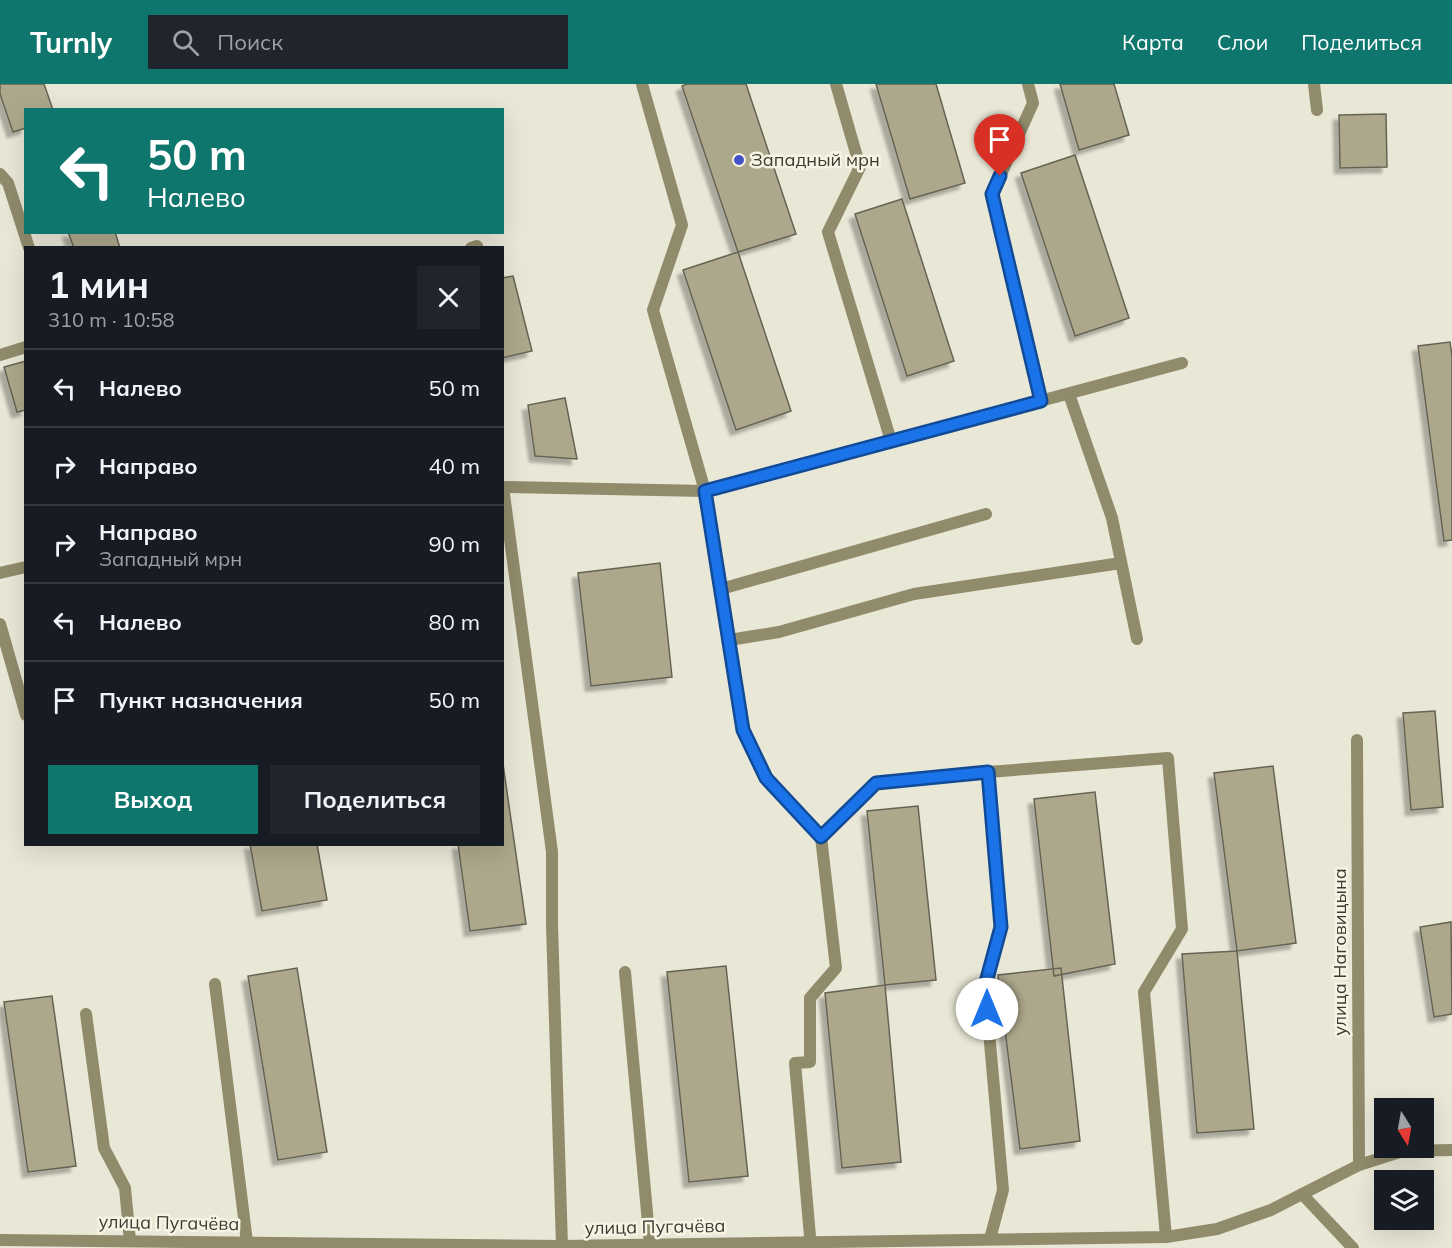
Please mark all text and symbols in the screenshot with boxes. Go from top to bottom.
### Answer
search box [148,15,568,69]
text: Turnly [30,25,112,60]
icon: search [169,26,202,59]
text: Поиск [217,28,283,56]
text: Карта [1122,29,1184,55]
text: Слои [1217,29,1268,55]
text: Поделиться [1301,29,1422,55]
pin [974,114,1025,176]
icon: arrive [983,123,1016,156]
text: 50 m [147,128,247,181]
icon: left [48,132,126,210]
place label: Западный мрн [751,148,880,171]
marker: Западный мрн [732,153,746,167]
text: Налево [147,180,246,214]
text: 1 мин [48,262,149,307]
button: close [417,266,480,329]
text: 310 m · 10:58 [48,307,174,332]
icon: left [48,372,81,405]
text: Налево [99,374,182,402]
text: 50 m [429,374,480,402]
icon: right [48,450,81,483]
text: Направо [99,452,197,480]
text: 40 m [429,452,480,480]
text: Направо [99,518,197,546]
icon: right [48,528,81,561]
text: 90 m [429,530,480,558]
text: Западный мрн [99,546,242,571]
icon: left [48,606,81,639]
text: Налево [99,608,182,636]
text: 80 m [429,608,480,636]
icon: arrive [48,684,81,717]
text: Пункт назначения [99,686,303,714]
text: 50 m [429,686,480,714]
button: Выход [48,765,258,834]
button: Поделиться [270,765,480,834]
street label: улица Наговицына [1328,868,1351,1036]
position arrow [955,977,1019,1041]
north arrow [1374,1098,1434,1158]
map controls [1374,1098,1434,1230]
button: layers [1374,1170,1434,1230]
street label: улица Пугачёва [98,1210,240,1235]
street label: улица Пугачёва [584,1214,726,1239]

